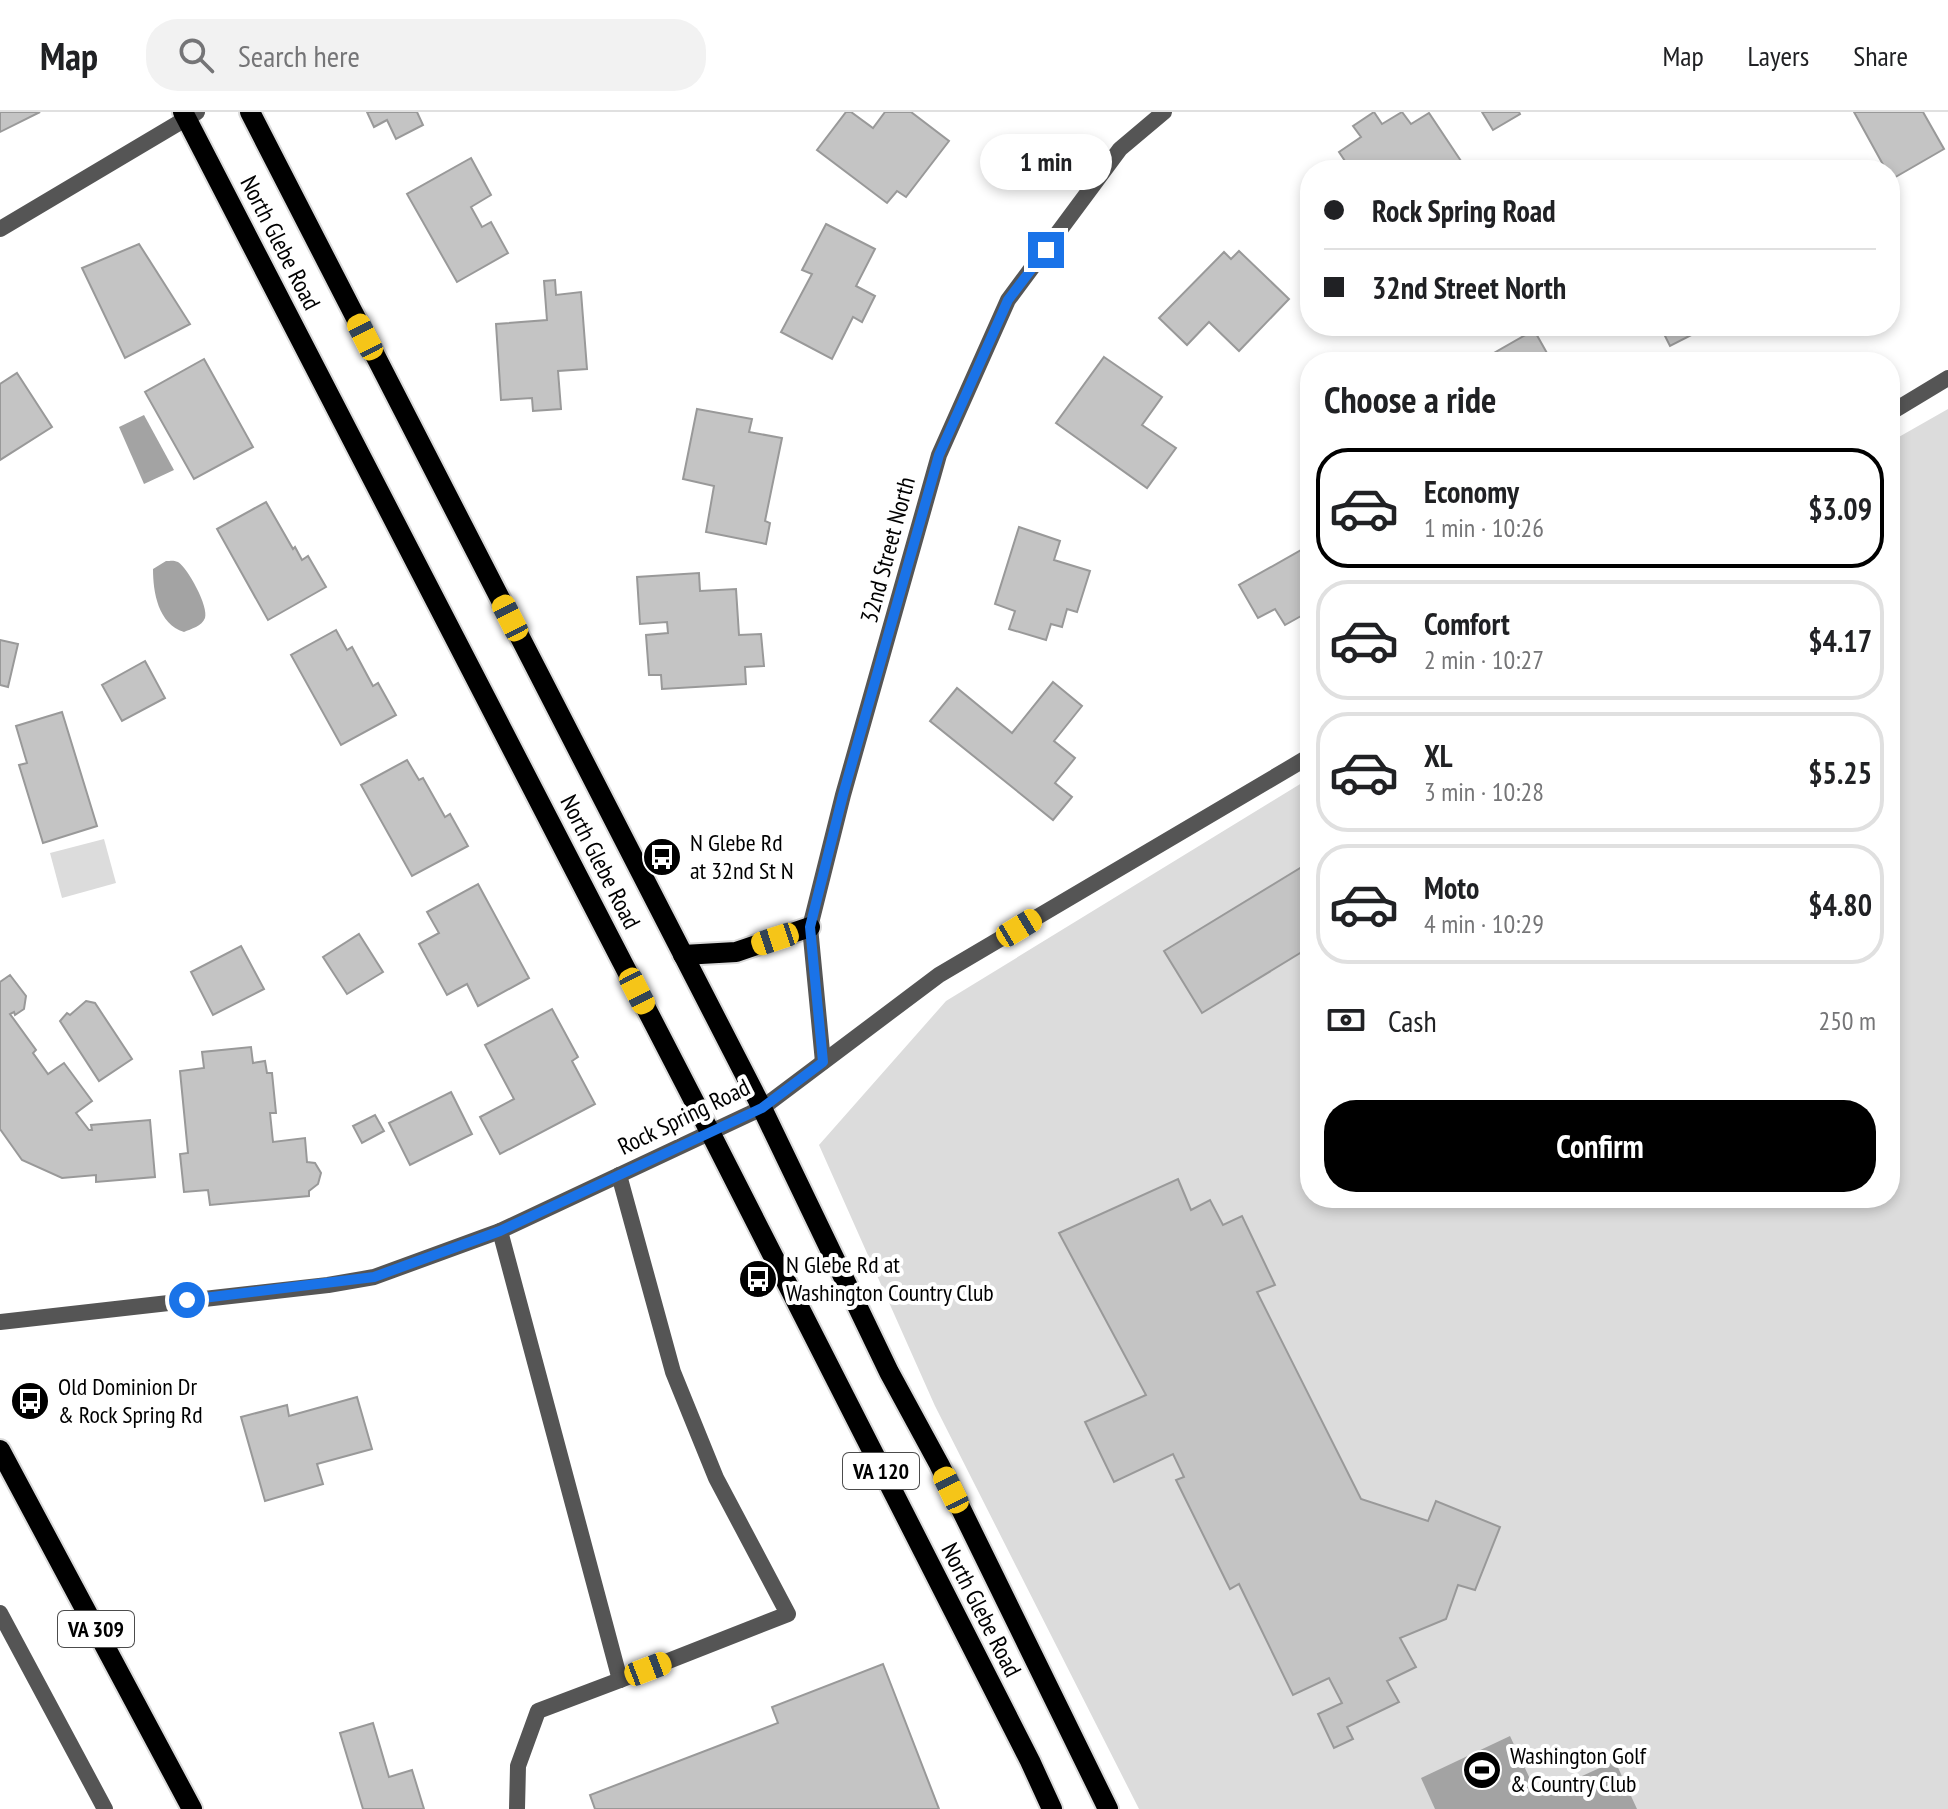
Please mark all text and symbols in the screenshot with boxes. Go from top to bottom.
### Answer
search box [146,19,706,91]
text: Map [40,31,98,80]
icon: search [174,33,218,77]
text: Search here [238,36,360,75]
text: Map [1662,37,1704,74]
text: Layers [1748,37,1809,74]
text: Share [1853,37,1908,74]
callout: 1 min [980,134,1112,190]
text: 1 min [1020,145,1072,178]
street label: North Glebe Road [233,171,327,315]
text: Rock Spring Road [1372,191,1556,230]
route end [1028,232,1064,268]
text: 32nd Street North [1372,268,1566,307]
car [343,310,387,364]
text: Choose a ride [1324,376,1496,423]
icon: car [1328,472,1400,544]
text: Economy [1424,472,1519,511]
street label: 32nd Street North [853,473,922,626]
text: $3.09 [1808,489,1872,528]
text: 1 min · 10:26 [1424,511,1544,544]
car [488,591,532,645]
icon: car [1328,604,1400,676]
text: Comfort [1424,604,1510,643]
text: $4.17 [1808,621,1872,660]
text: 2 min · 10:27 [1424,643,1544,676]
icon: car [1328,736,1400,808]
text: XL [1424,736,1453,775]
text: $5.25 [1808,753,1872,792]
text: 3 min · 10:28 [1424,775,1544,808]
street label: North Glebe Road [553,790,647,934]
place label: N Glebe Rd at 32nd St N [690,827,794,886]
bus stop icon: N Glebe Rd at 32nd St N [641,836,683,878]
icon: car [1328,868,1400,940]
text: Moto [1424,868,1479,907]
text: $4.80 [1808,885,1872,924]
car [992,905,1046,951]
text: 4 min · 10:29 [1424,907,1544,940]
car [748,920,802,958]
car [615,964,659,1018]
icon: cash [1324,998,1368,1042]
text: Cash [1388,1001,1437,1040]
text: 250 m [1818,1004,1876,1037]
street label: Rock Spring Road [613,1071,755,1162]
button: Confirm [1324,1100,1876,1192]
place label: N Glebe Rd at Washington Country Club [786,1249,994,1308]
bus stop icon: N Glebe Rd at Washington Country Club [737,1258,779,1300]
route start [169,1282,205,1318]
place label: Old Dominion Dr & Rock Spring Rd [58,1371,203,1430]
bus stop icon: Old Dominion Dr & Rock Spring Rd [9,1380,51,1422]
road number: VA 120 [843,1453,919,1489]
car [930,1463,972,1517]
street label: North Glebe Road [934,1538,1028,1682]
road number: VA 309 [58,1611,134,1647]
car [621,1649,675,1689]
place label: Washington Golf & Country Club [1510,1740,1647,1799]
sports icon: Washington Golf & Country Club [1461,1749,1503,1791]

